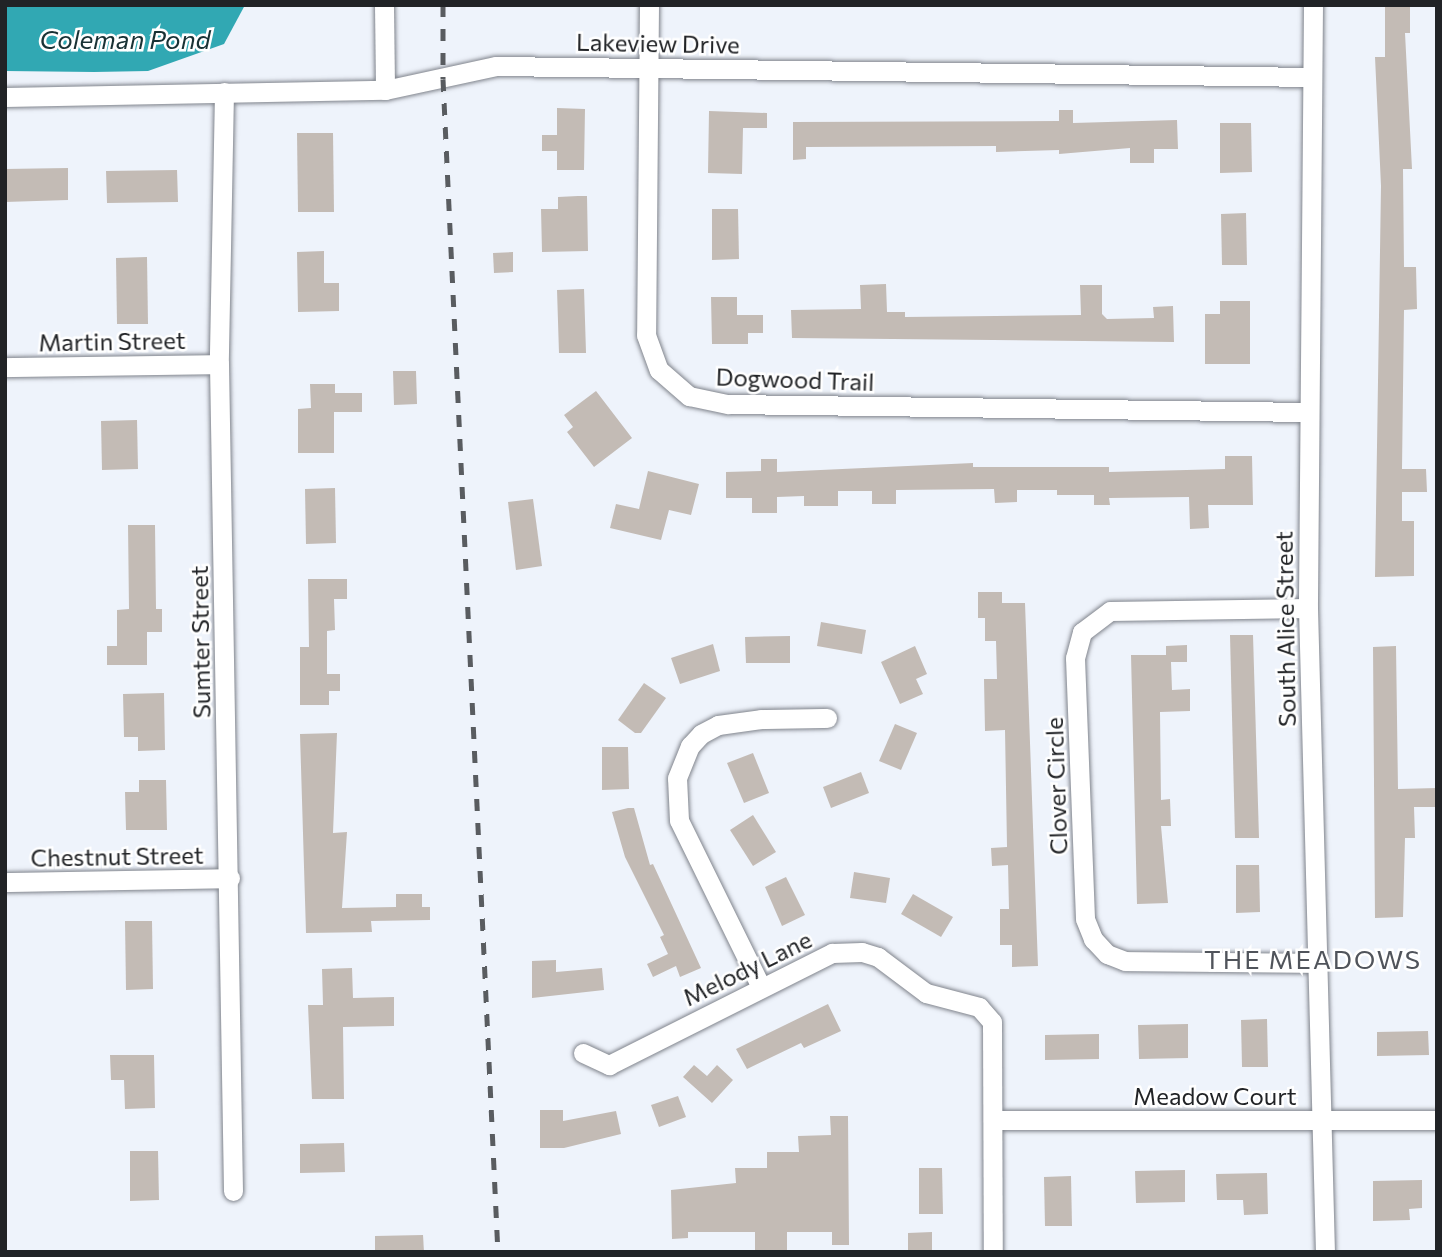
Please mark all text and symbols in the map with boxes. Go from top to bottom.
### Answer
water label: Coleman Pond [39,23,211,55]
street label: Lakeview Drive [576,27,740,59]
street label: Martin Street [38,325,186,357]
street label: Dogwood Trail [715,362,875,396]
street label: South Alice Street [1269,531,1301,727]
street label: Sumter Street [184,565,216,719]
street label: Clover Circle [1039,717,1073,855]
street label: Chestnut Street [30,840,204,872]
street label: Melody Lane [678,924,816,1012]
district label: THE MEADOWS [1205,943,1421,975]
street label: Meadow Court [1133,1082,1297,1110]

